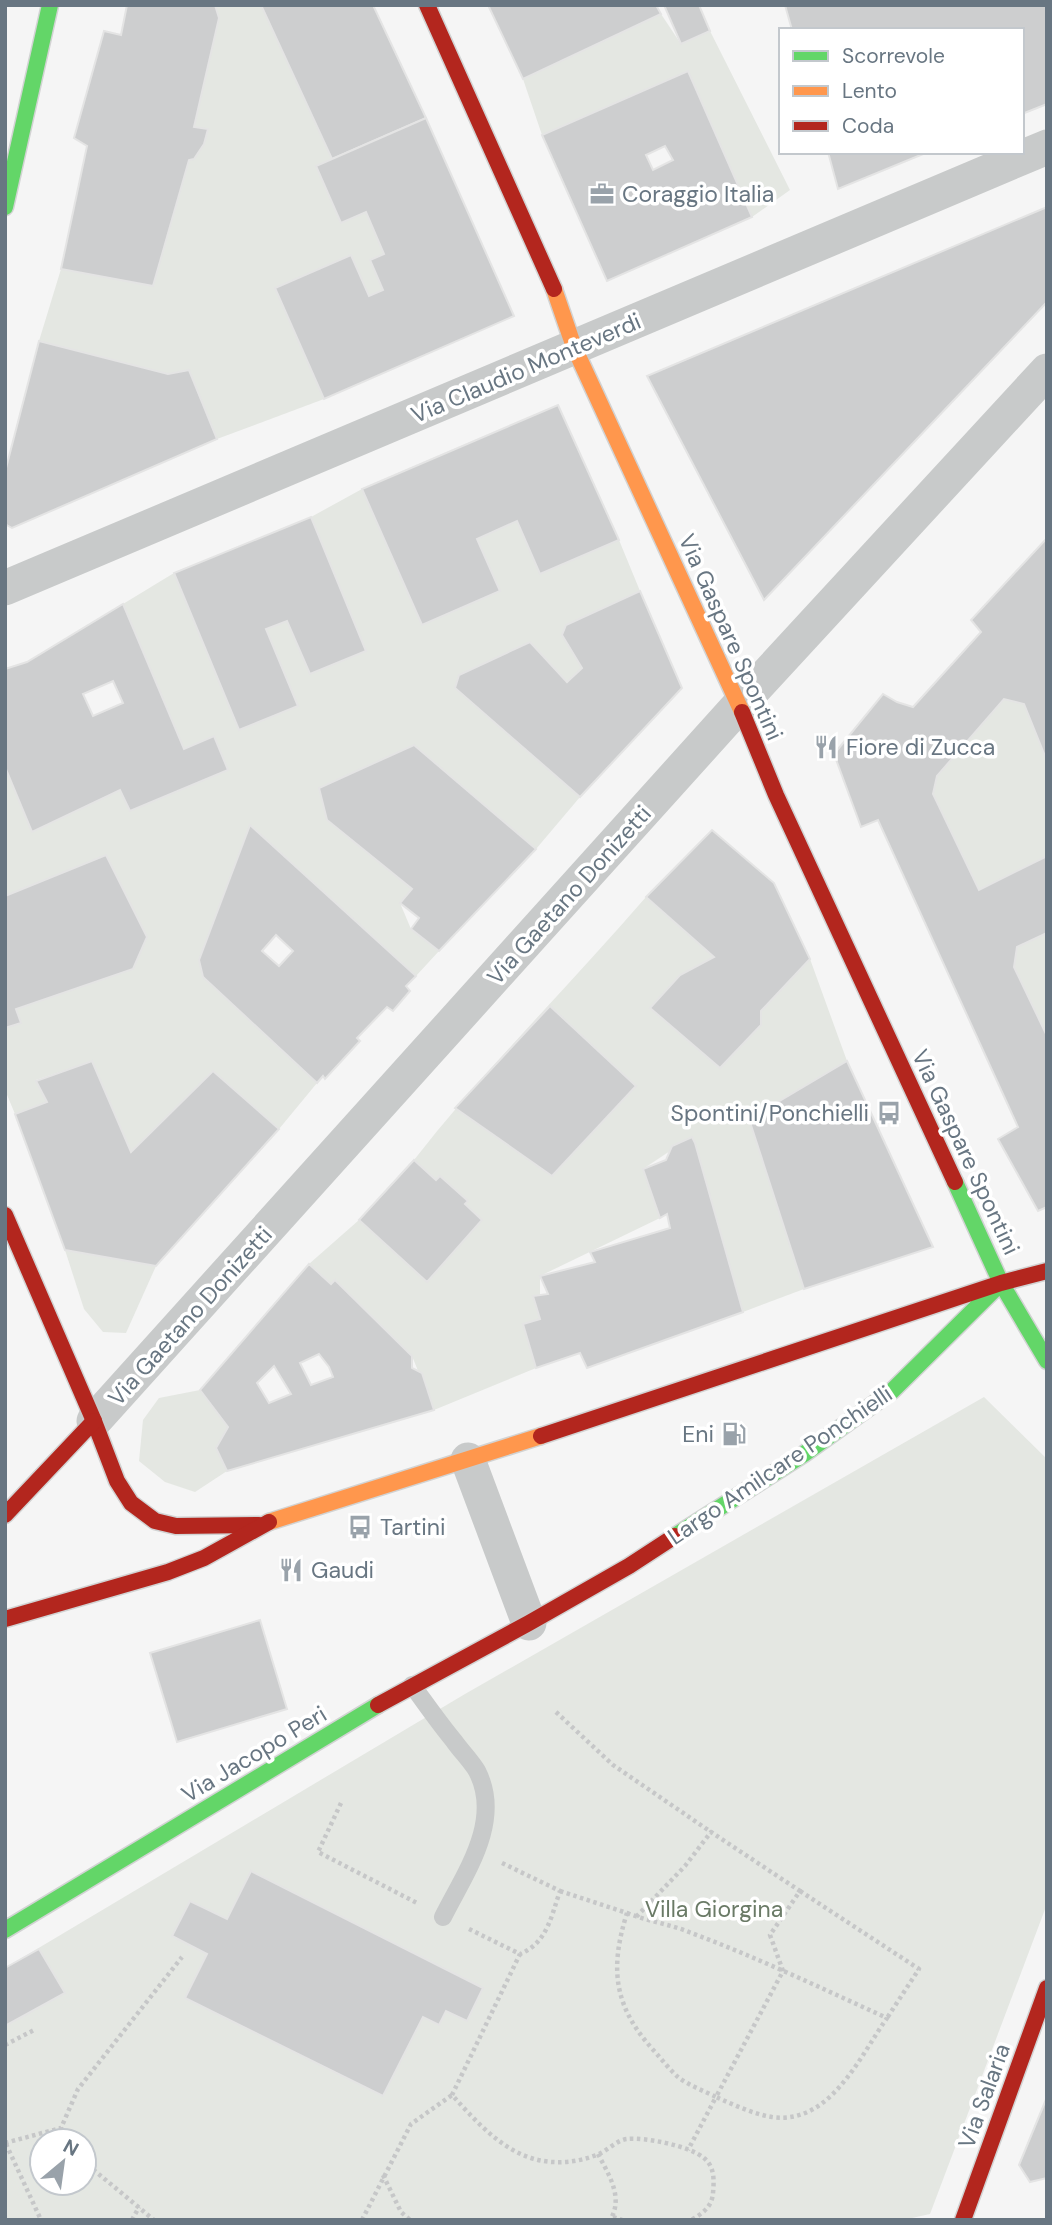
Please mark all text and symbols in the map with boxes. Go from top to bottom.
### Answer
legend [779,28,1024,154]
text: Scorrevole [842,42,945,70]
text: Lento [842,77,897,105]
text: Coda [842,112,894,140]
place label: Coraggio Italia [622,179,774,209]
office icon: Coraggio Italia [588,180,616,208]
street label: Via Claudio Monteverdi [407,306,645,430]
street label: Via Gaspare Spontini [672,529,790,745]
place label: Fiore di Zucca [846,732,995,762]
restaurant icon: Fiore di Zucca [812,733,840,761]
street label: Via Gaetano Donizetti [480,799,658,991]
street label: Via Gaspare Spontini [905,1045,1027,1259]
place label: Spontini/Ponchielli [671,1098,869,1128]
bus stop icon: Spontini/Ponchielli [875,1099,903,1127]
street label: Via Gaetano Donizetti [101,1220,279,1412]
street label: Largo Amilcare Ponchielli [662,1379,898,1551]
place label: Eni [682,1419,714,1449]
fuel station icon: Eni [720,1420,748,1448]
place label: Tartini [380,1512,445,1542]
bus stop icon: Tartini [346,1513,374,1541]
place label: Gaudi [311,1555,374,1585]
restaurant icon: Gaudi [277,1556,305,1584]
street label: Via Jacopo Peri [176,1699,332,1809]
park label: Villa Giorgina [645,1894,783,1924]
street label: Via Salaria [951,2039,1017,2153]
north arrow [28,2127,98,2197]
text: N [59,2133,83,2162]

